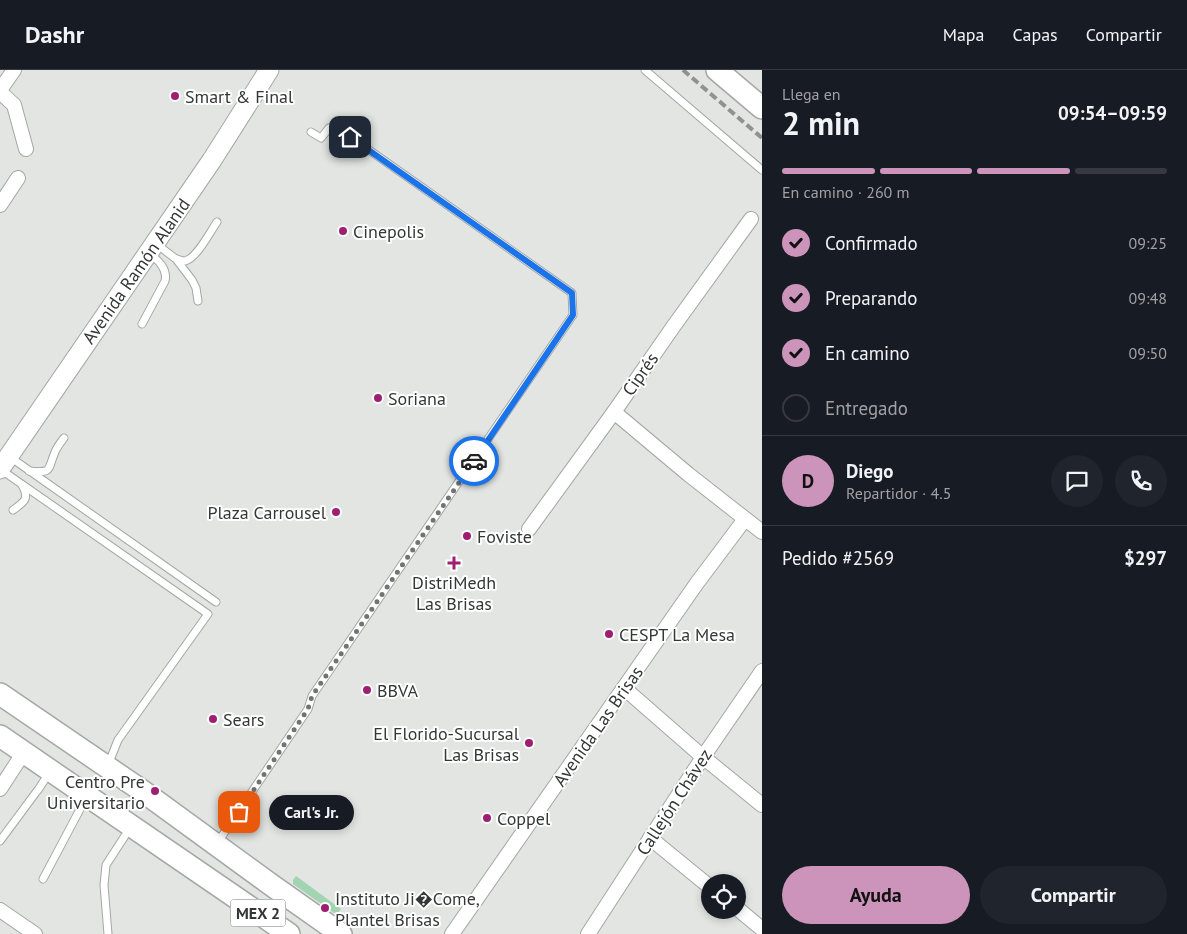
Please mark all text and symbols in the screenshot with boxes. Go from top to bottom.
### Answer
text: Dashr [25,19,84,50]
text: Mapa [943,23,985,46]
text: Capas [1013,23,1058,46]
text: Compartir [1086,23,1162,46]
text: Llega en [782,84,841,104]
place label: Smart & Final [185,85,294,108]
marker: Smart & Final [169,90,181,102]
text: 09:54–09:59 [1058,101,1167,125]
text: 2 min [782,102,860,144]
pin [329,116,371,158]
icon: home [336,123,364,151]
text: En camino · 260 m [782,182,910,202]
street label: Avenida Ramón Alanid [77,194,195,348]
place label: Cinepolis [353,220,424,243]
marker: Cinepolis [337,225,349,237]
icon: check [782,229,810,257]
text: Confirmado [825,231,918,255]
text: 09:25 [1129,233,1167,253]
icon: check [782,284,810,312]
text: Preparando [825,286,917,310]
text: 09:48 [1129,288,1167,308]
icon: check [782,339,810,367]
text: En camino [825,341,910,365]
text: 09:50 [1129,343,1167,363]
street label: Ciprés [617,348,663,400]
place label: Soriana [388,387,446,410]
marker: Soriana [372,392,384,404]
text: Entregado [825,396,908,420]
courier [449,436,499,486]
icon: car [460,447,488,475]
button: chat [1051,455,1103,507]
button: phone [1115,455,1167,507]
text: Diego [846,459,893,483]
text: D [802,469,814,493]
text: Repartidor · 4.5 [846,483,951,503]
place label: Plaza Carrousel [208,501,327,524]
marker: Plaza Carrousel [330,506,342,518]
place label: Foviste [477,525,532,548]
marker: Foviste [461,530,473,542]
text: Pedido #2569 [782,546,894,570]
text: $297 [1124,546,1167,570]
marker: DistriMedh Las Brisas [448,557,460,569]
place label: DistriMedh Las Brisas [412,571,496,615]
place label: CESPT La Mesa [619,623,735,646]
marker: CESPT La Mesa [603,628,615,640]
street label: Avenida Las Brisas [548,661,648,791]
place label: BBVA [377,679,418,702]
marker: BBVA [361,684,373,696]
place label: Sears [223,708,264,731]
marker: Sears [207,713,219,725]
place label: El Florido-Sucursal Las Brisas [373,722,520,766]
marker: El Florido-Sucursal Las Brisas [523,737,535,749]
street label: Callejón Chávez [631,744,717,860]
place label: Centro Pre Universitario [47,770,145,814]
marker: Centro Pre Universitario [149,785,161,797]
pin [218,791,260,833]
callout: Carl's Jr. [269,794,354,830]
icon: bag [225,798,253,826]
text: Carl's Jr. [284,802,339,822]
place label: Coppel [497,807,551,830]
marker: Coppel [481,812,493,824]
button: Ayuda [782,866,970,924]
button: Compartir [980,866,1167,924]
map controls [701,874,746,919]
button: locate [701,874,746,919]
place label: Instituto Ji�Come, Plantel Brisas [335,887,480,931]
road number: MEX 2 [230,900,286,926]
marker: Instituto Ji�Come, Plantel Brisas [319,902,331,914]

